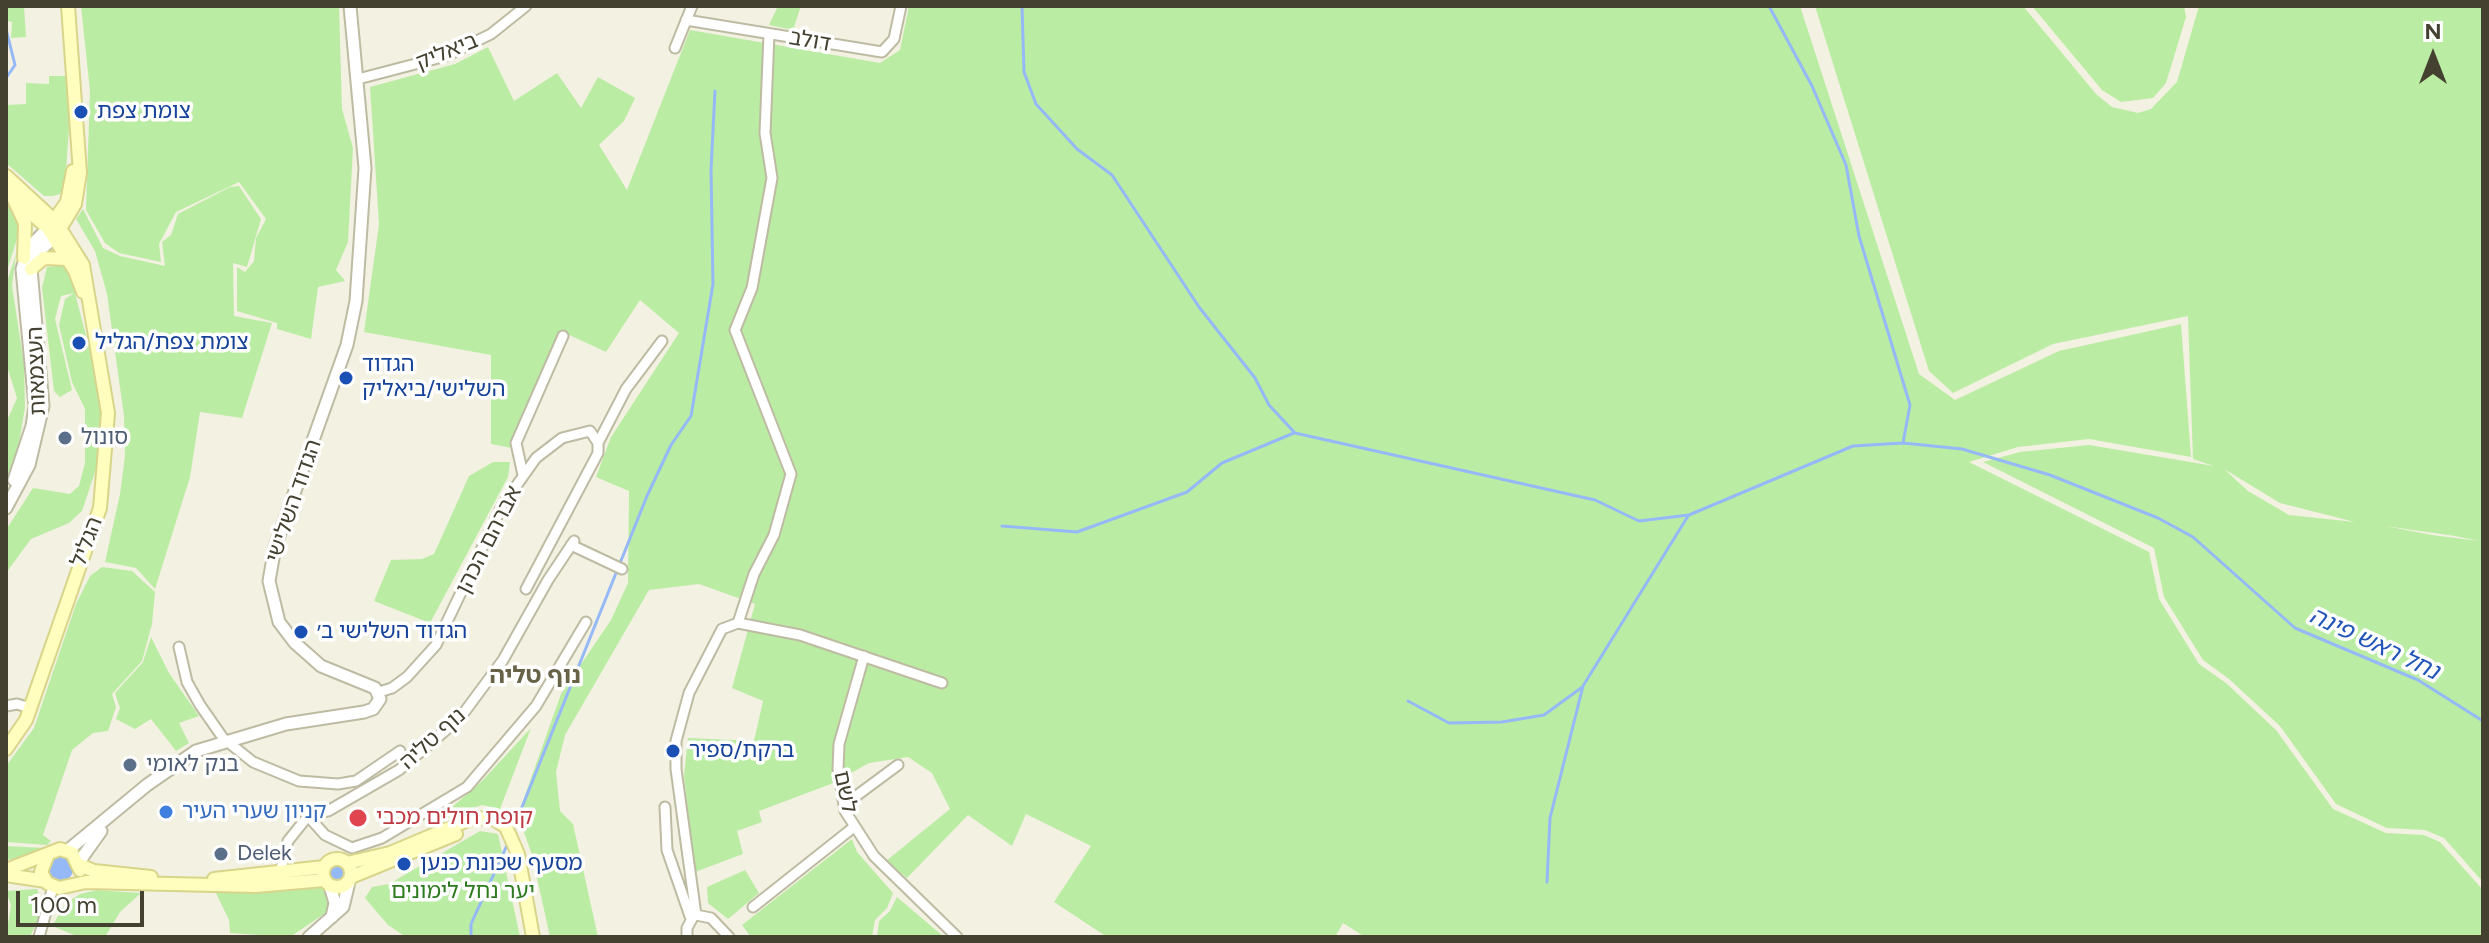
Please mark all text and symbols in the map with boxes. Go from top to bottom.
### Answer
north arrow [2393,16,2473,96]
text: N [2424,18,2442,45]
street label: דולב [787,24,833,58]
street label: ביאליק [412,28,482,76]
place label: צומת צפת [97,99,191,125]
marker: צומת צפת [72,103,90,121]
street label: העצמאות [22,326,52,416]
place label: צומת צפת/הגליל [95,330,249,356]
marker: צומת צפת/הגליל [70,334,88,352]
place label: הגדוד השלישי/ביאליק [362,352,506,404]
marker: הגדוד השלישי/ביאליק [337,369,355,387]
place label: סונול [81,425,128,451]
marker: סונול [56,429,74,447]
street label: הגדוד השלישי [261,436,327,566]
street label: אברהם הכהן [450,481,528,599]
street label: הגליל [66,513,108,571]
water label: נחל ראש פינה [2305,601,2443,687]
place label: הגדוד השלישי ב׳ [317,619,467,645]
marker: הגדוד השלישי ב׳ [292,623,310,641]
district label: נוף טליה [489,662,581,690]
street label: נוף טליה [395,703,471,775]
place label: ברקת/ספיר [689,738,795,764]
marker: ברקת/ספיר [664,742,682,760]
place label: בנק לאומי [146,752,239,778]
marker: בנק לאומי [121,756,139,774]
street label: לשם [828,768,862,816]
place label: קניון שערי העיר [182,799,327,825]
marker: קניון שערי העיר [157,803,175,821]
place label: קופת חולים מכבי [376,805,533,831]
marker: קופת חולים מכבי [347,807,369,829]
place label: Delek [237,841,292,867]
marker: Delek [212,845,230,863]
place label: מסעף שכונת כנען [420,851,583,877]
marker: מסעף שכונת כנען [395,855,413,873]
scale bar [20,875,148,925]
park label: יער נחל לימונים [391,879,535,905]
text: 100 m [30,890,97,919]

